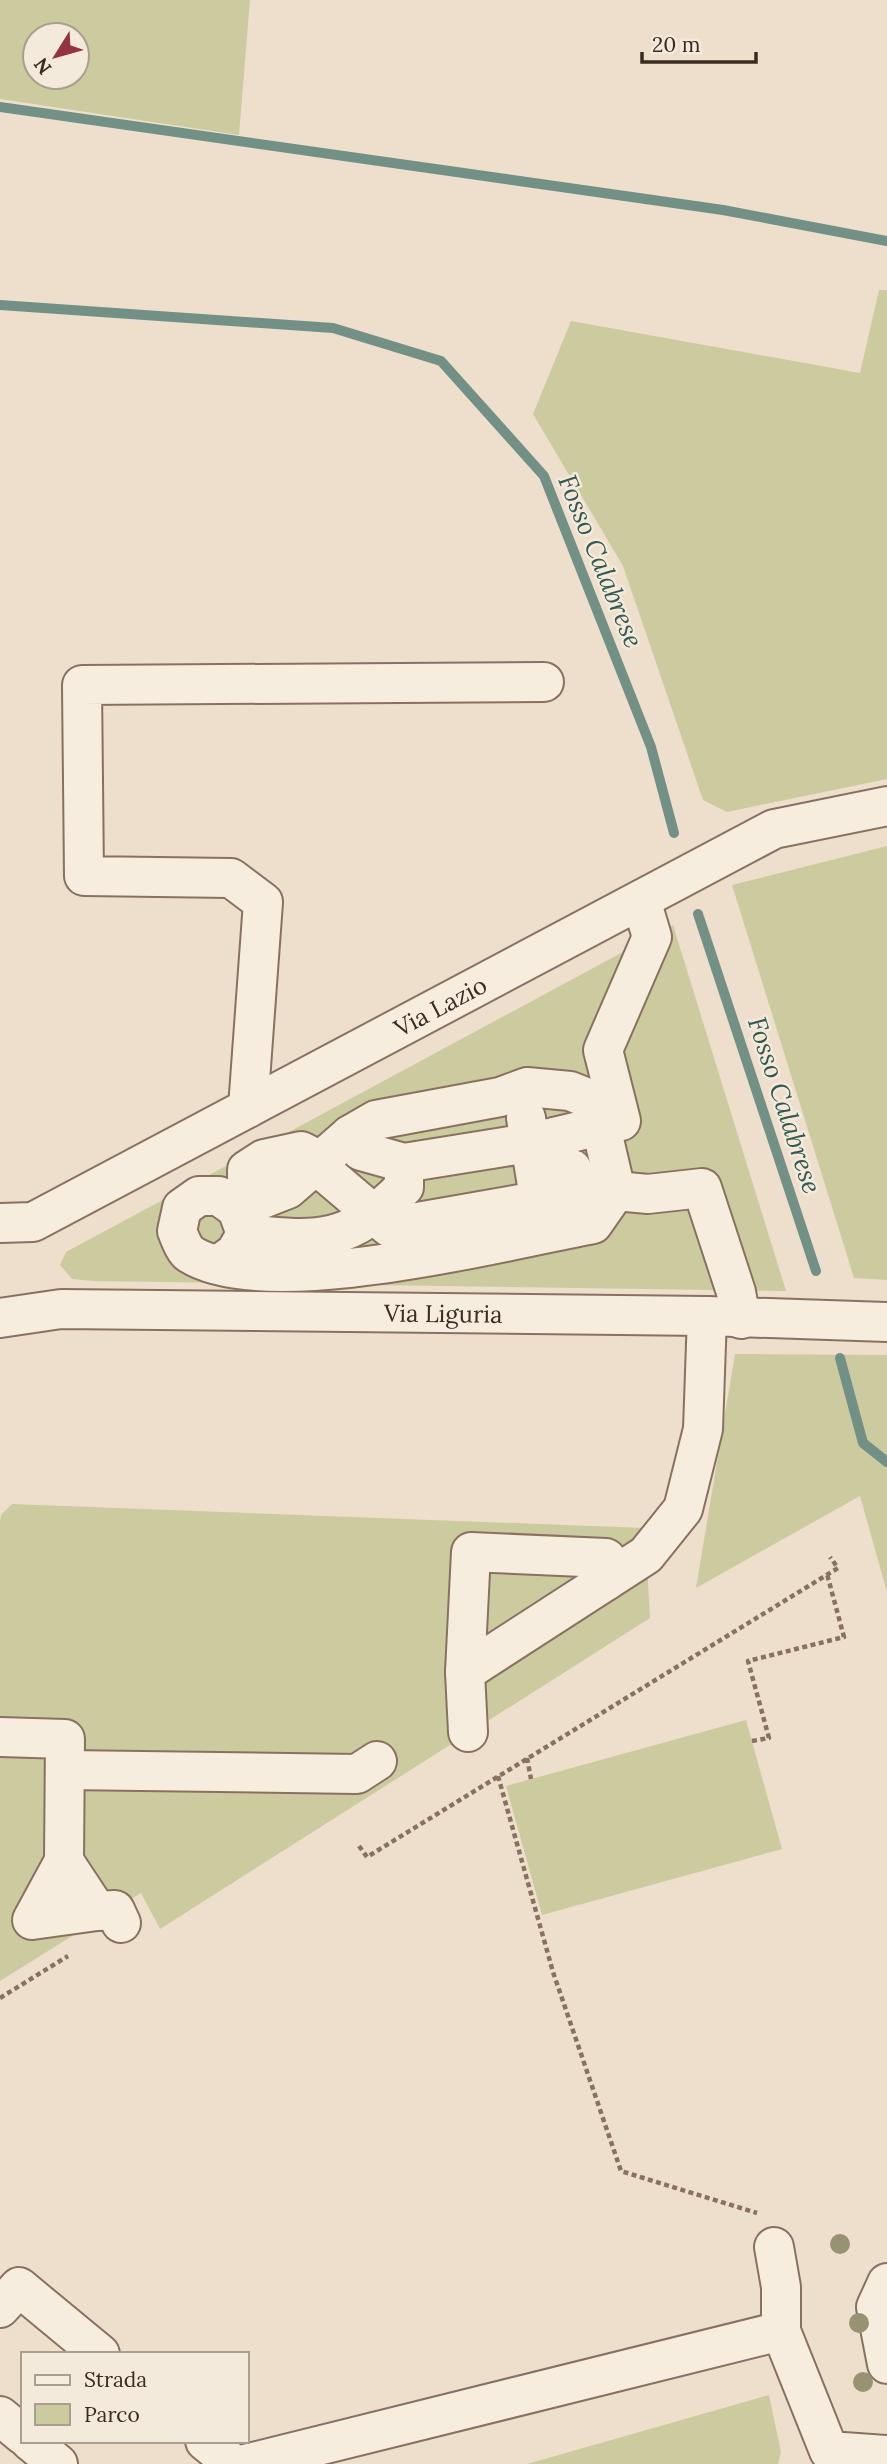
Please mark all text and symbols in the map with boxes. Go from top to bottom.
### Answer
north arrow [21,21,91,91]
scale bar [642,21,756,65]
text: 20 m [652,31,701,58]
text: N [28,53,56,79]
water label: Fosso Calabrese [551,470,651,652]
street label: Via Lazio [388,969,492,1044]
water label: Fosso Calabrese [741,1012,829,1198]
street label: Via Liguria [383,1297,503,1329]
legend [21,2352,248,2443]
text: Strada [84,2366,147,2393]
text: Parco [84,2401,140,2428]

